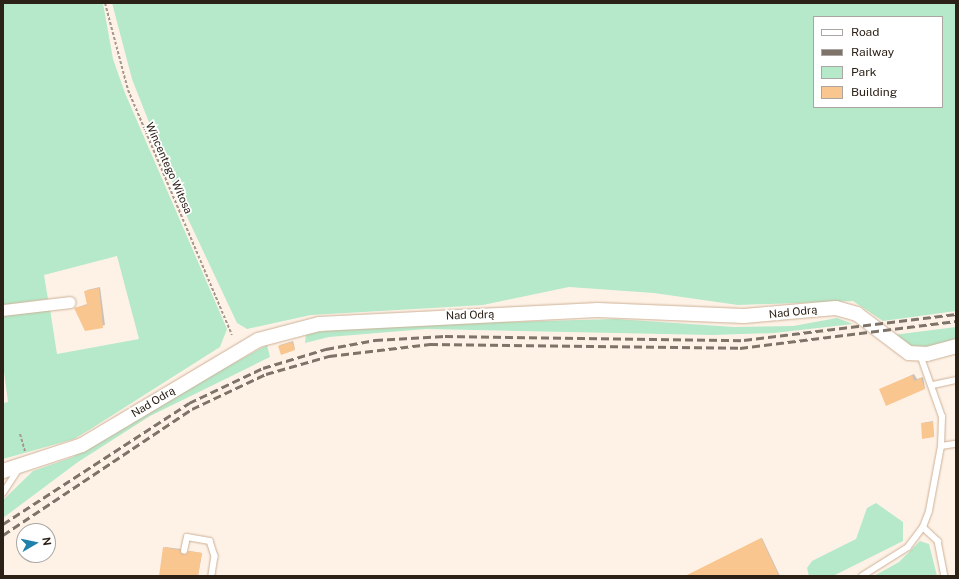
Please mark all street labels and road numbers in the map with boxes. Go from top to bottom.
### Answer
street label: Wincentego Witosa [143,120,195,216]
street label: Nad Odrą [768,303,818,321]
street label: Nad Odrą [446,308,494,322]
street label: Nad Odrą [129,384,177,420]

